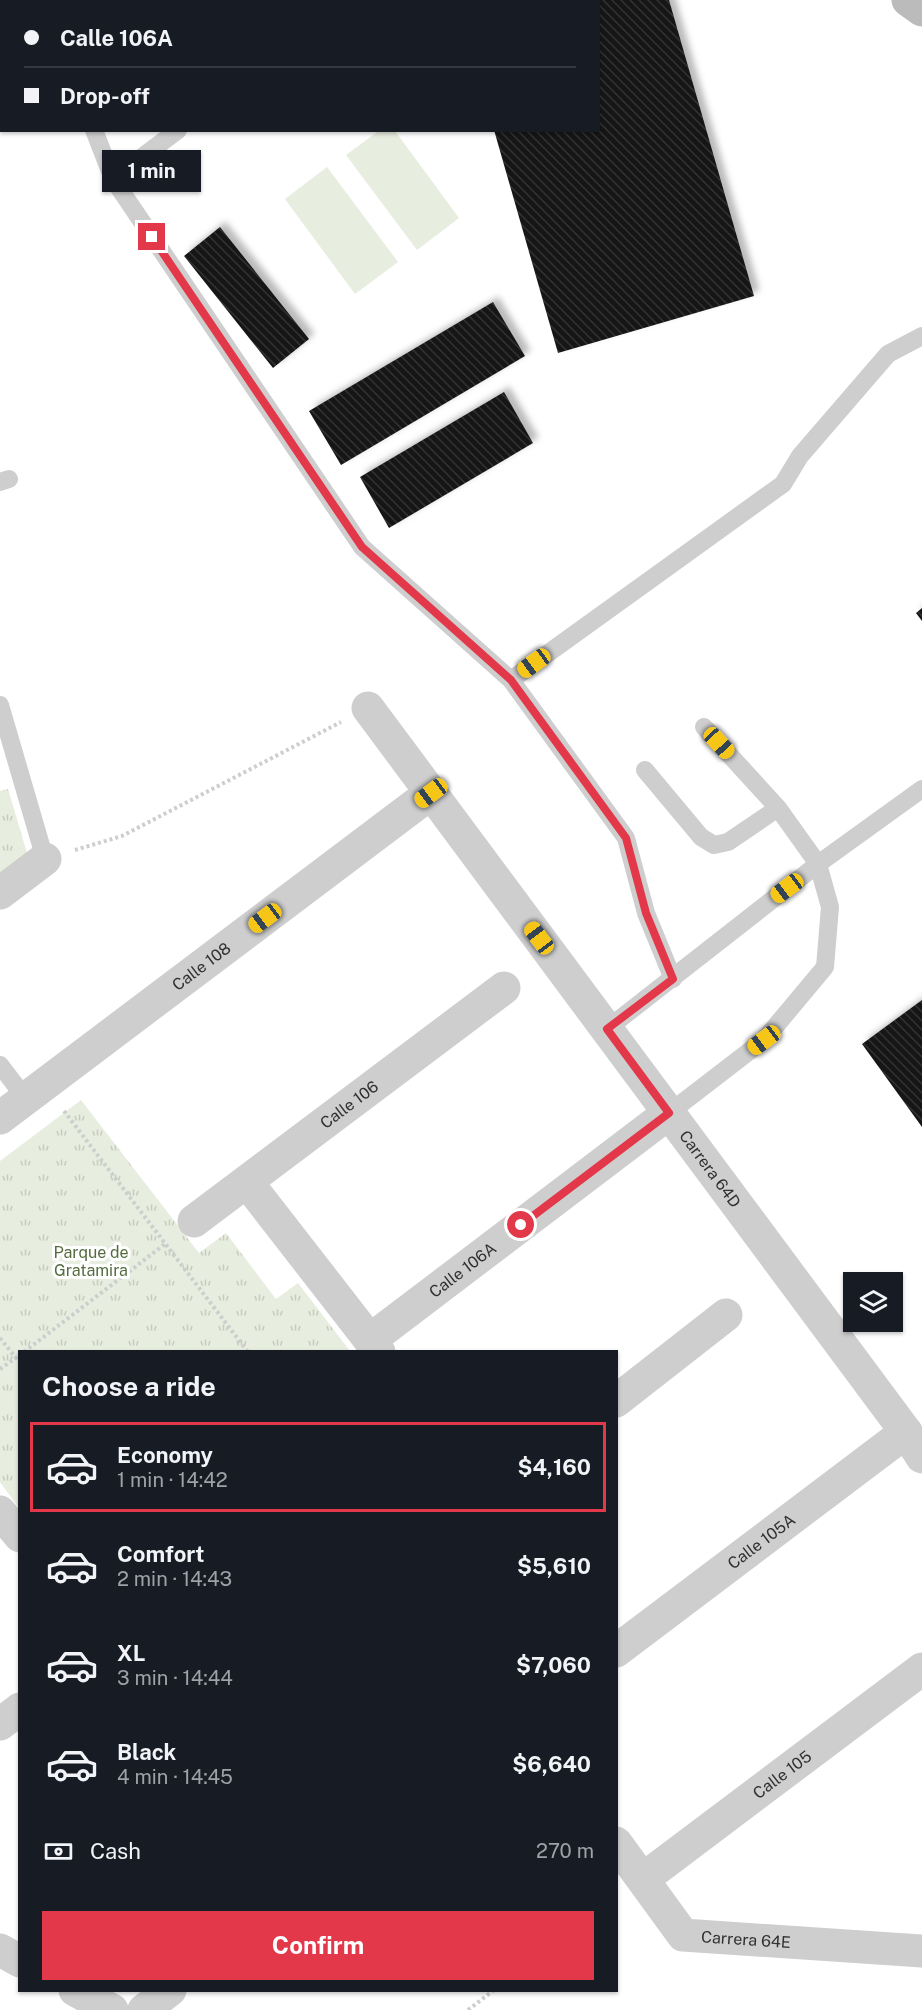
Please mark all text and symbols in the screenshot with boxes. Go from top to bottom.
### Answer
text: Calle 106A [60,25,173,51]
text: Drop-off [60,83,150,109]
callout: 1 min [102,150,201,192]
text: 1 min [127,159,176,183]
route end [138,223,165,250]
car [514,645,554,681]
car [700,724,738,762]
car [411,775,451,811]
car [767,870,807,906]
car [245,900,285,936]
car [521,918,557,958]
street label: Calle 108 [168,938,234,994]
car [744,1022,784,1058]
street label: Calle 106 [316,1076,382,1132]
street label: Carrera 64D [676,1127,745,1211]
route start [507,1211,534,1238]
street label: Calle 106A [425,1238,500,1301]
park label: Parque de Gratamira [53,1243,129,1280]
map controls [843,1272,903,1332]
button: layers [843,1272,903,1332]
text: Choose a ride [42,1370,216,1402]
icon: car [45,1440,99,1494]
text: Economy [117,1442,213,1468]
text: $4,160 [517,1454,591,1480]
text: 1 min · 14:42 [117,1468,228,1492]
street label: Calle 105A [724,1510,799,1573]
icon: car [45,1539,99,1593]
text: Comfort [117,1541,204,1567]
text: $5,610 [517,1553,591,1579]
text: 2 min · 14:43 [117,1567,232,1591]
icon: car [45,1638,99,1692]
text: XL [117,1640,145,1666]
text: $7,060 [516,1652,591,1678]
text: 3 min · 14:44 [117,1666,233,1690]
icon: car [45,1737,99,1791]
text: Black [117,1739,176,1765]
street label: Calle 105 [749,1746,815,1802]
text: $6,640 [512,1751,591,1777]
text: 4 min · 14:45 [117,1765,233,1789]
icon: cash [42,1835,75,1868]
text: Cash [90,1838,141,1864]
text: 270 m [536,1839,594,1863]
button: Confirm [42,1911,594,1980]
street label: Carrera 64E [701,1927,792,1952]

